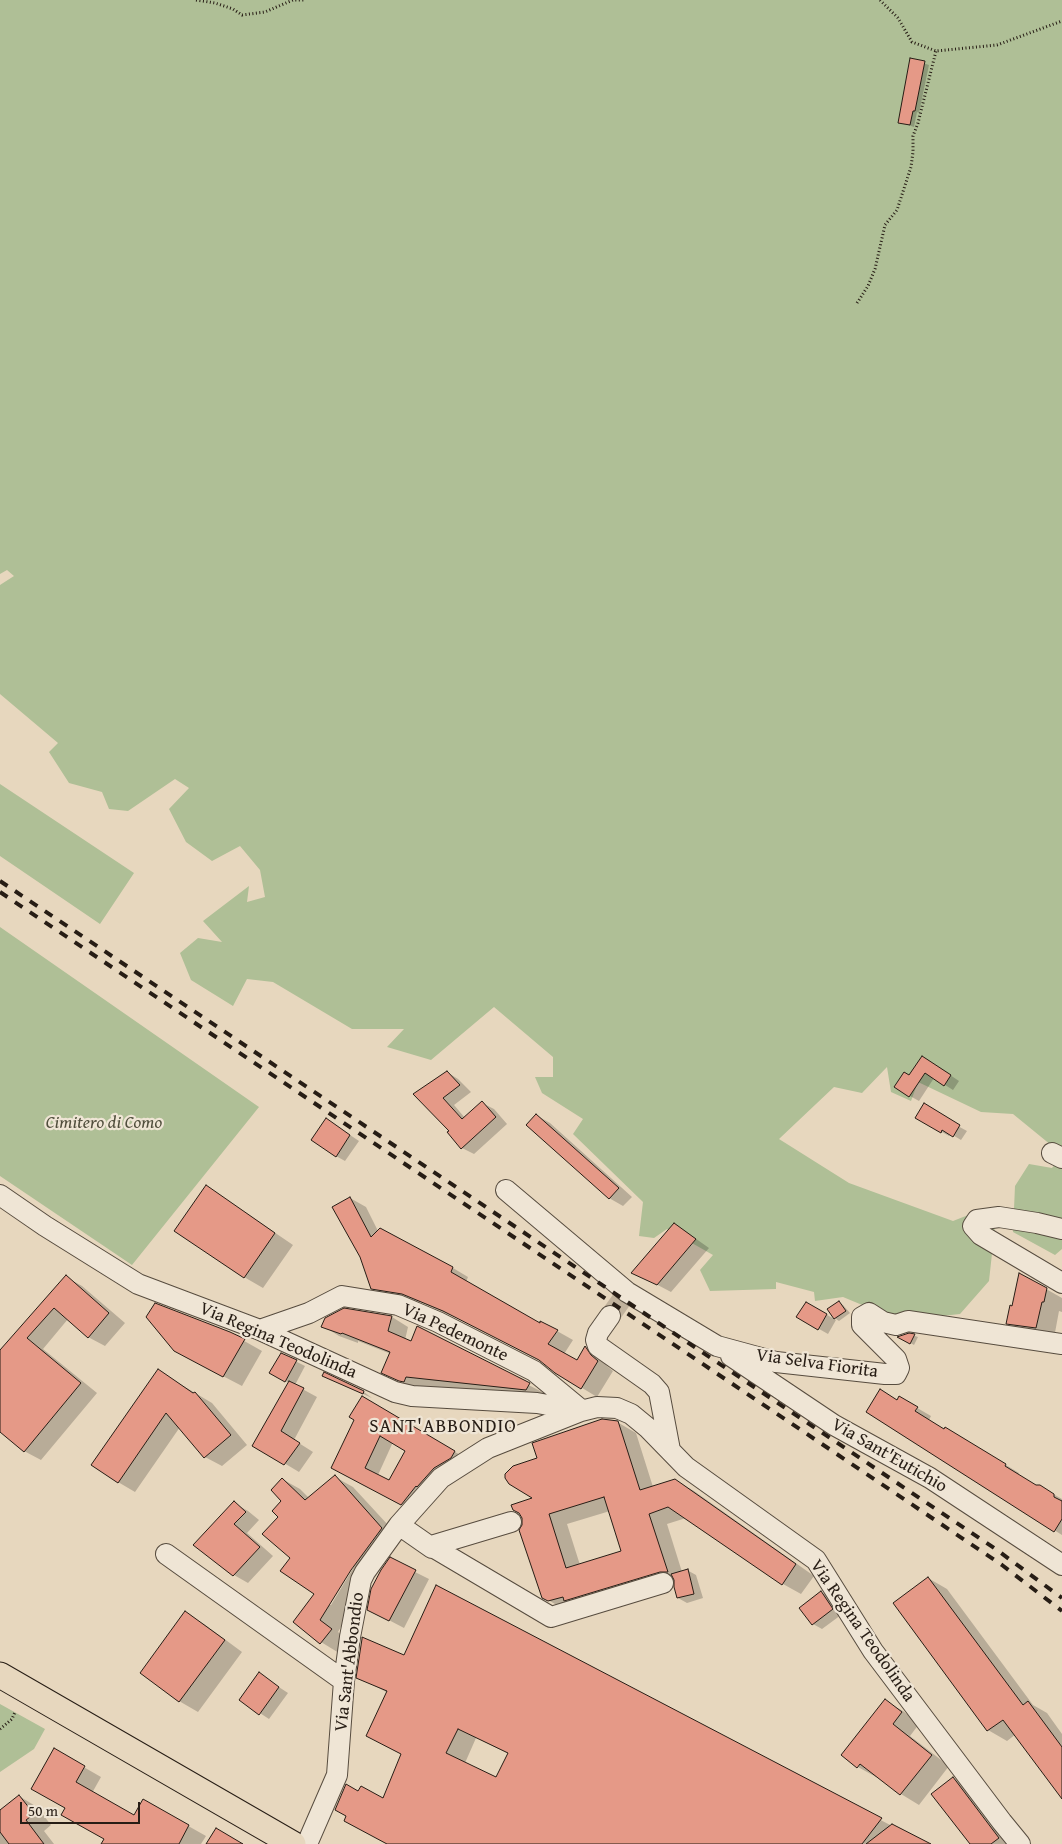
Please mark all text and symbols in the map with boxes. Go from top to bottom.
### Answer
park label: Cimitero di Como [46,1112,162,1134]
street label: Via Regina Teodolinda [196,1298,360,1384]
street label: Via Pedemonte [399,1299,511,1367]
street label: Via Selva Fiorita [755,1345,879,1383]
street label: Via Sant'Eutichio [827,1414,951,1498]
district label: SANT'ABBONDIO [368,1416,518,1438]
street label: Via Regina Teodolinda [805,1556,919,1706]
street label: Via Sant'Abbondio [331,1591,369,1733]
scale bar [22,1792,142,1824]
text: 50 m [28,1800,58,1821]

